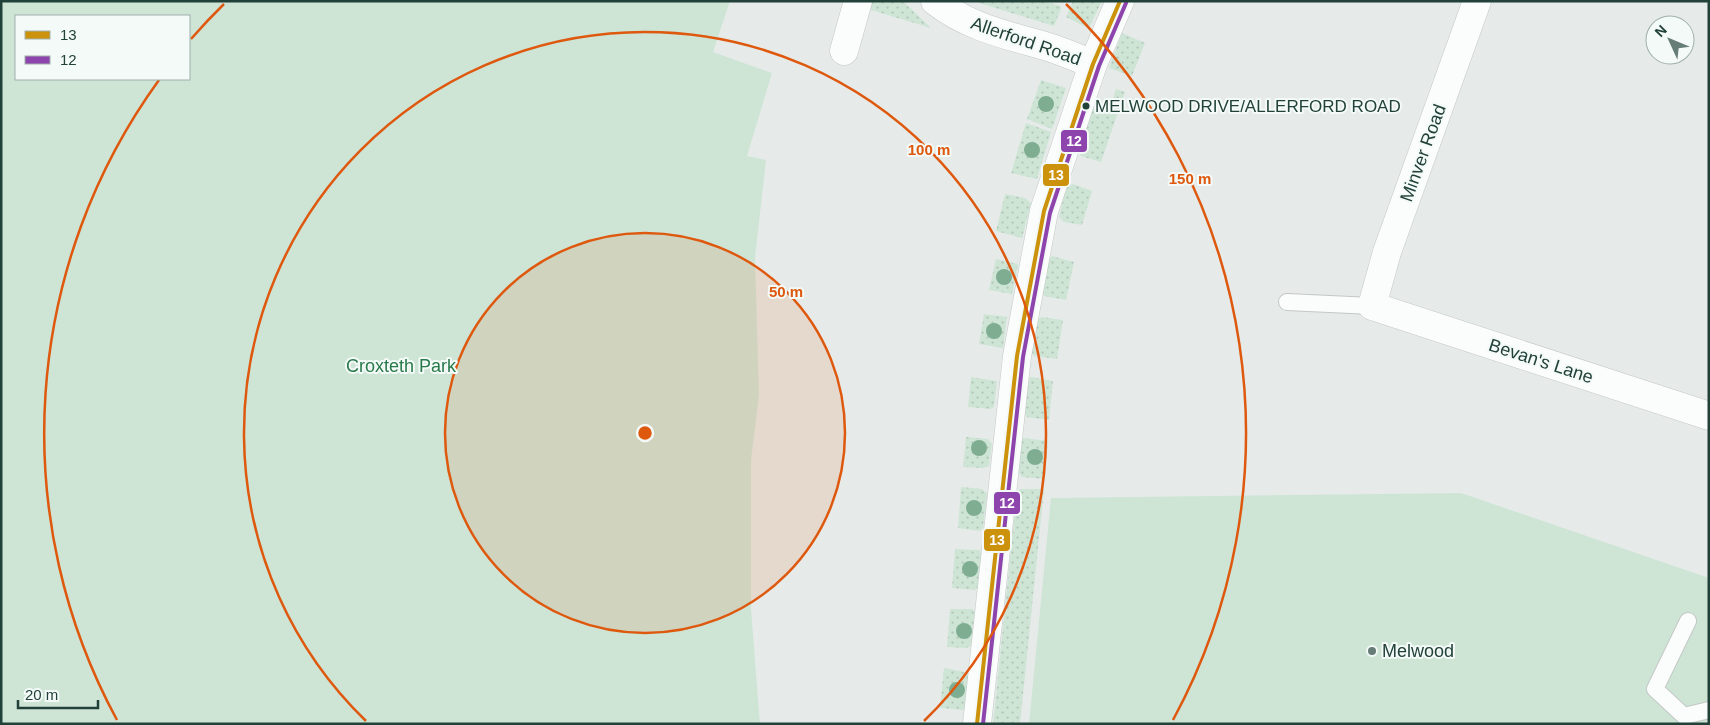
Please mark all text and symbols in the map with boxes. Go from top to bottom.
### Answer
street label: Allerford Road [968,13,1084,69]
legend [15,15,190,80]
north arrow [1645,15,1695,65]
text: N [1651,22,1670,40]
text: 13 [60,26,77,43]
text: 12 [60,51,77,68]
place label: MELWOOD DRIVE/ALLERFORD ROAD [1095,97,1401,116]
marker: MELWOOD DRIVE/ALLERFORD ROAD [1081,101,1091,111]
street label: Minver Road [1396,102,1450,204]
line badge: 12 [1060,129,1088,153]
text: 12 [1066,133,1082,149]
text: 100 m [908,141,950,158]
line badge: 13 [1042,163,1070,187]
text: 13 [1048,167,1064,183]
text: 150 m [1169,170,1211,187]
text: 50 m [769,283,803,300]
street label: Bevan's Lane [1486,335,1596,387]
park label: Croxteth Park [346,356,457,376]
centre of rings [636,424,654,442]
line badge: 12 [993,491,1021,515]
text: 12 [999,495,1015,511]
line badge: 13 [983,528,1011,552]
text: 13 [989,532,1005,548]
place label: Melwood [1382,641,1454,661]
marker: Melwood [1366,645,1378,657]
scale bar [18,678,98,710]
text: 20 m [25,686,58,703]

